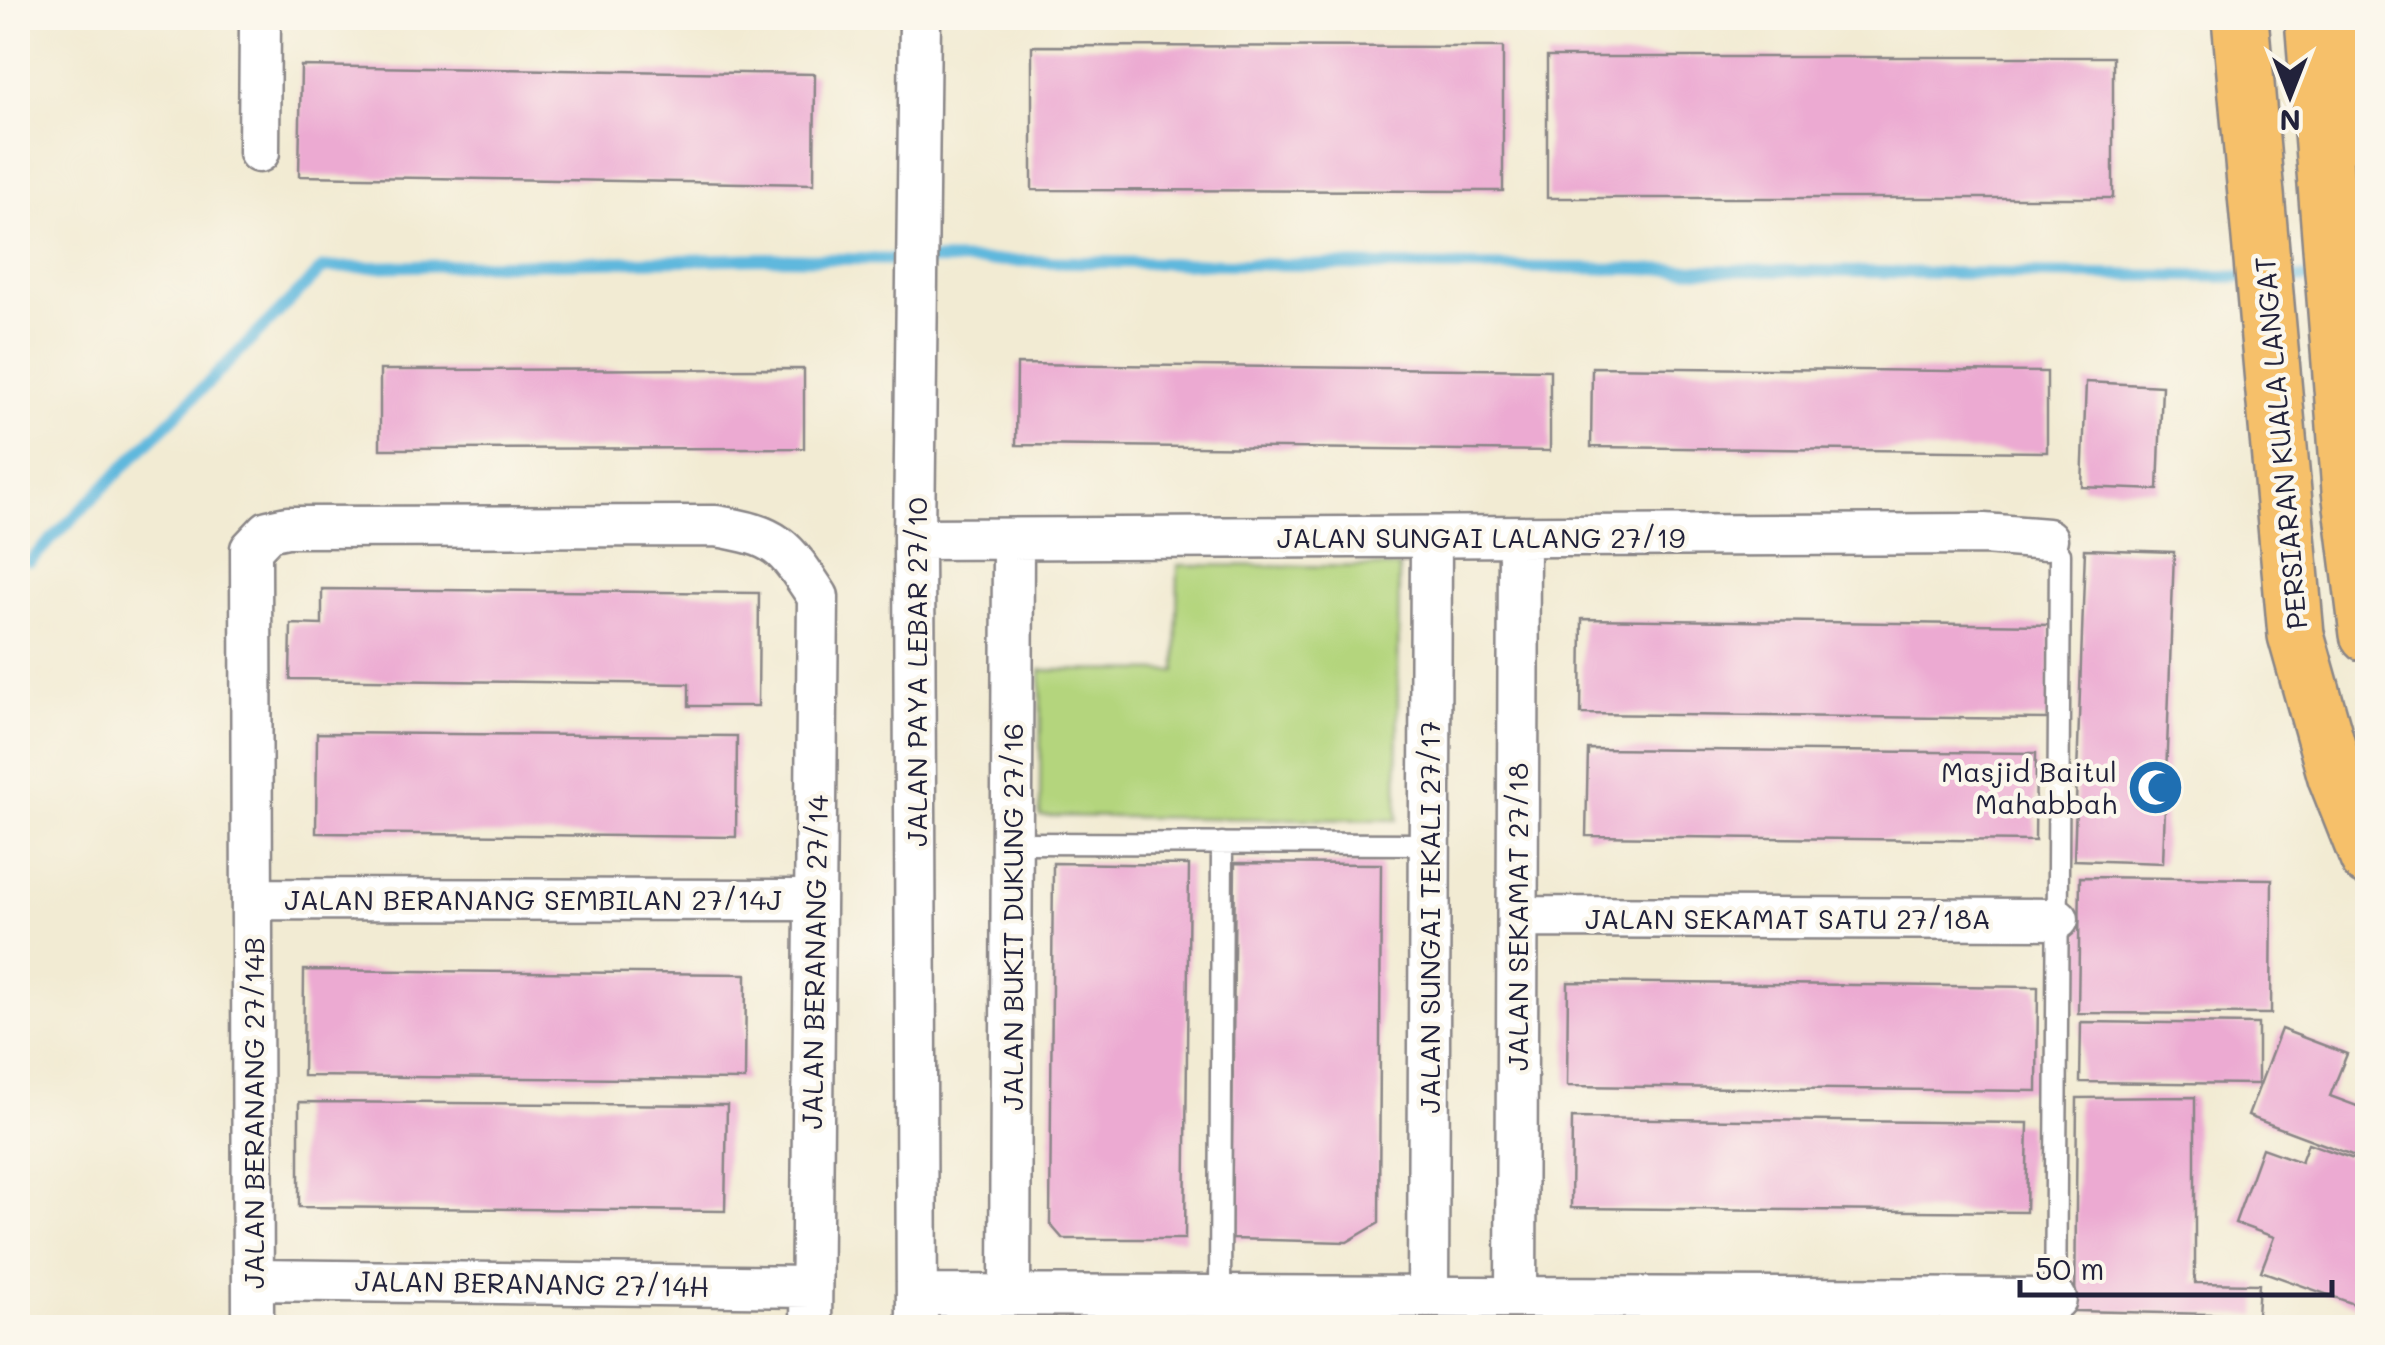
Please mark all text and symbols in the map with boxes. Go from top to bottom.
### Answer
north arrow [2240,45,2340,145]
text: N [2279,103,2301,139]
street label: PERSIARAN KUALA LANGAT [2246,255,2314,631]
street label: JALAN PAYA LEBAR 27/10 [898,497,934,847]
street label: JALAN SUNGAI LALANG 27/19 [1277,519,1685,555]
street label: JALAN SUNGAI TEKALI 27/17 [1411,721,1447,1113]
street label: JALAN BUKIT DUKUNG 27/16 [994,723,1030,1111]
place label: Masjid Baitul Mahabbah [1941,753,2117,821]
mosque icon: Masjid Baitul Mahabbah [2126,757,2186,817]
street label: JALAN SEKAMAT 27/18 [1499,763,1535,1071]
street label: JALAN BERANANG 27/14 [793,794,835,1130]
street label: JALAN BERANANG SEMBILAN 27/14J [284,881,782,917]
street label: JALAN SEKAMAT SATU 27/18A [1585,900,1991,936]
street label: JALAN BERANANG 27/14B [235,937,271,1289]
scale bar [2020,1235,2332,1297]
text: 50 m [2035,1248,2105,1288]
street label: JALAN BERANANG 27/14H [354,1262,710,1304]

